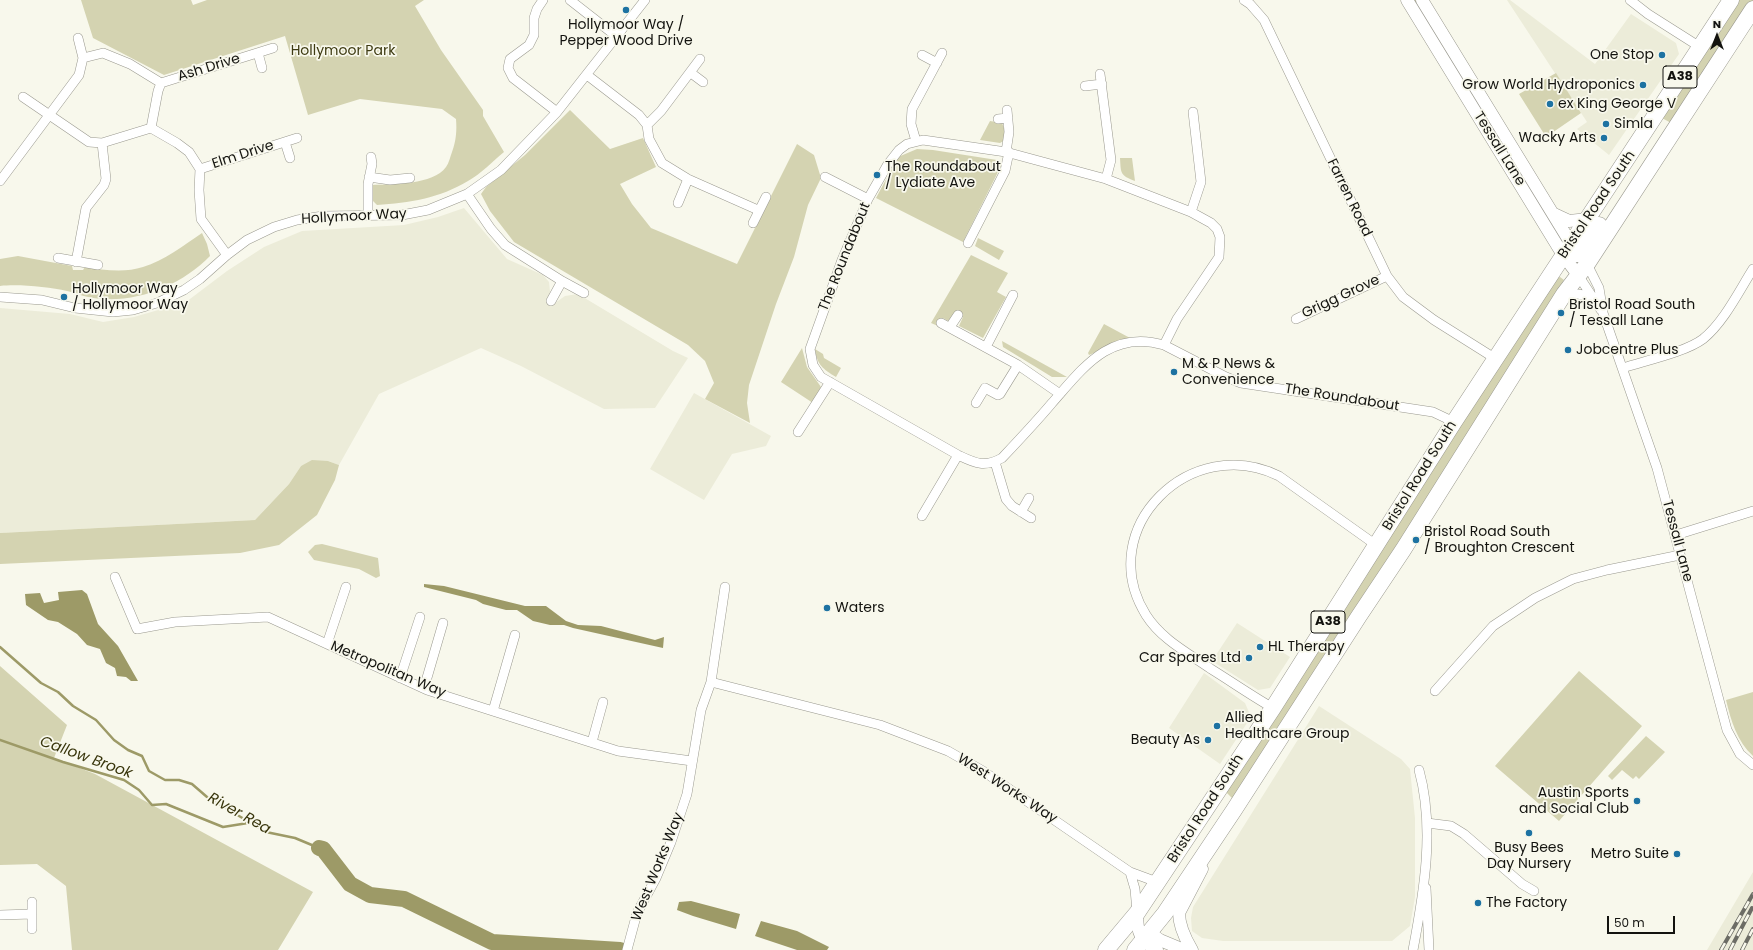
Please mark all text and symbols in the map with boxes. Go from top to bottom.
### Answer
marker: Hollymoor Way / Pepper Wood Drive [621,5,631,15]
north arrow [1697,16,1737,56]
text: N [1713,16,1721,32]
place label: Hollymoor Way / Pepper Wood Drive [559,17,693,50]
park label: Hollymoor Park [291,43,395,59]
place label: One Stop [1590,47,1654,63]
marker: One Stop [1657,50,1667,60]
street label: Ash Drive [176,51,242,85]
road number: A38 [1663,66,1697,88]
place label: Grow World Hydroponics [1462,77,1635,93]
marker: Grow World Hydroponics [1638,80,1648,90]
place label: ex King George V [1558,96,1676,112]
marker: ex King George V [1545,99,1555,109]
street label: Tessall Lane [1470,109,1528,189]
place label: Simla [1614,116,1653,132]
marker: Simla [1601,119,1611,129]
place label: Wacky Arts [1518,130,1596,146]
marker: Wacky Arts [1599,133,1609,143]
street label: Elm Drive [210,137,276,173]
street label: Bristol Road South [1555,148,1639,262]
street label: Farren Road [1323,156,1375,240]
place label: The Roundabout / Lydiate Ave [885,159,1001,192]
marker: The Roundabout / Lydiate Ave [872,170,882,180]
street label: The Roundabout [816,200,874,314]
street label: Hollymoor Way [301,206,407,228]
street label: Grigg Grove [1299,272,1383,322]
place label: Hollymoor Way / Hollymoor Way [72,281,188,314]
marker: Hollymoor Way / Hollymoor Way [59,292,69,302]
place label: Bristol Road South / Tessall Lane [1569,297,1695,330]
marker: Bristol Road South / Tessall Lane [1556,308,1566,318]
place label: Jobcentre Plus [1576,342,1679,358]
marker: Jobcentre Plus [1563,345,1573,355]
place label: M & P News & Convenience [1182,356,1275,388]
marker: M & P News & Convenience [1169,367,1179,377]
street label: The Roundabout [1284,381,1400,415]
street label: Bristol Road South [1379,418,1461,534]
street label: Tessall Lane [1658,498,1696,584]
place label: Bristol Road South / Broughton Crescent [1424,524,1575,556]
marker: Bristol Road South / Broughton Crescent [1411,535,1421,545]
place label: Waters [835,600,884,616]
marker: Waters [822,603,832,613]
road number: A38 [1311,611,1345,633]
street label: Metropolitan Way [328,638,448,702]
place label: HL Therapy [1268,639,1345,655]
marker: HL Therapy [1255,642,1265,652]
place label: Car Spares Ltd [1139,650,1241,666]
marker: Car Spares Ltd [1244,653,1254,663]
place label: Allied Healthcare Group [1225,710,1349,742]
marker: Allied Healthcare Group [1212,721,1222,731]
place label: Beauty As [1131,732,1200,748]
water label: Callow Brook [37,733,135,783]
marker: Beauty As [1203,735,1213,745]
street label: West Works Way [954,750,1060,828]
street label: Bristol Road South [1165,752,1247,866]
place label: Austin Sports and Social Club [1519,785,1629,818]
water label: River Rea [204,789,274,839]
marker: Austin Sports and Social Club [1632,796,1642,806]
street label: West Works Way [629,810,687,924]
marker: Busy Bees Day Nursery [1524,828,1534,838]
place label: Busy Bees Day Nursery [1487,840,1571,872]
place label: Metro Suite [1591,846,1669,862]
marker: Metro Suite [1672,849,1682,859]
place label: The Factory [1486,895,1567,911]
marker: The Factory [1473,898,1483,908]
scale bar [1609,908,1677,934]
text: 50 m [1614,914,1645,931]

